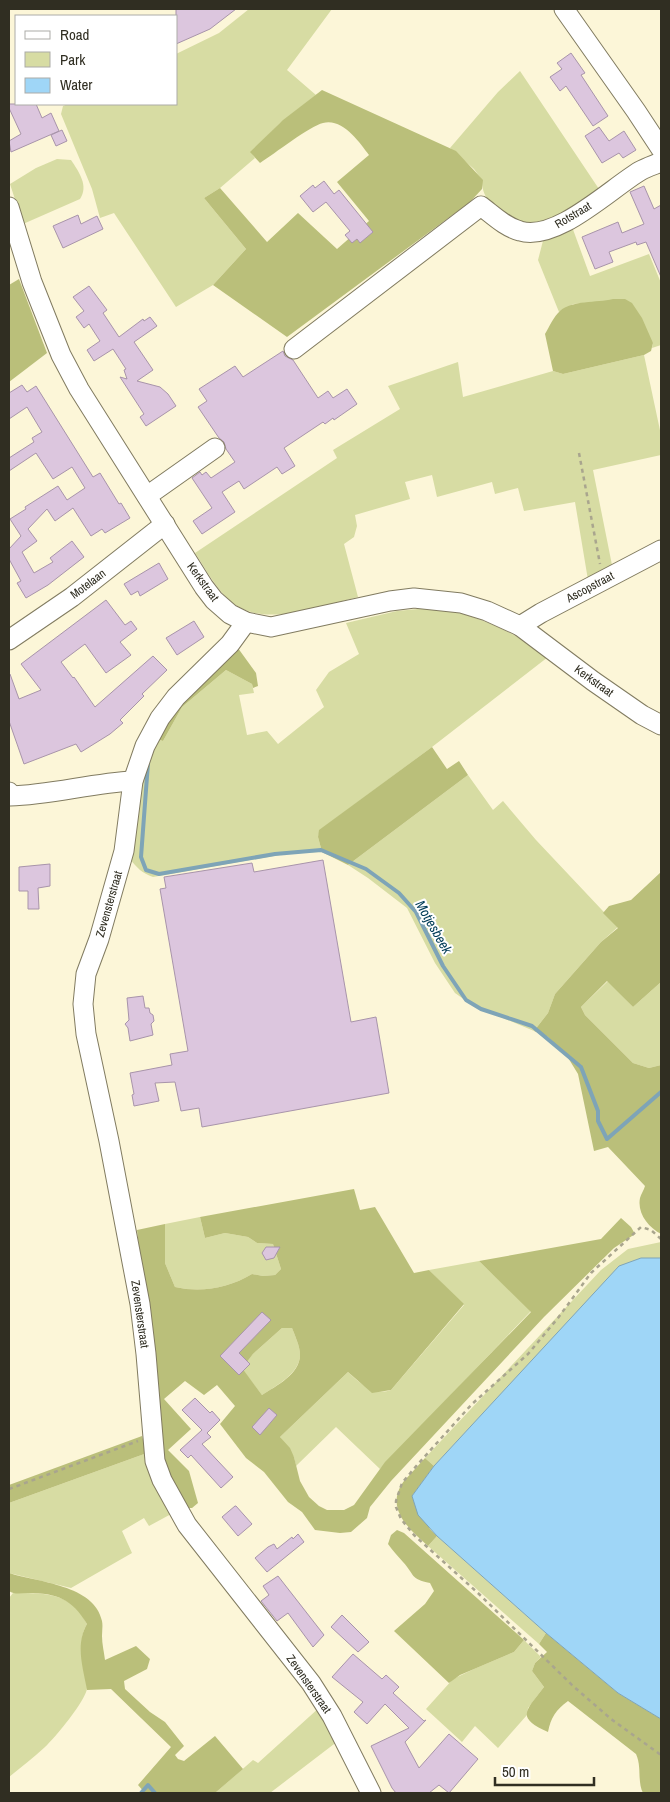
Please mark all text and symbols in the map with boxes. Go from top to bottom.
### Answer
legend [15,15,178,105]
text: Road [60,24,89,45]
text: Park [60,49,86,70]
text: Water [60,74,92,95]
street label: Rotstraat [552,198,594,232]
street label: Kerkstraat [183,559,223,605]
street label: Motelaan [67,565,109,603]
street label: Ascopstraat [562,568,617,607]
street label: Kerkstraat [571,661,617,701]
street label: Zevensterstraat [92,869,126,939]
water label: Motjesbeek [412,897,457,958]
street label: Zevensterstraat [127,1279,153,1349]
street label: Zevensterstraat [283,1651,335,1717]
scale bar [495,1754,594,1786]
text: 50 m [502,1761,529,1782]

